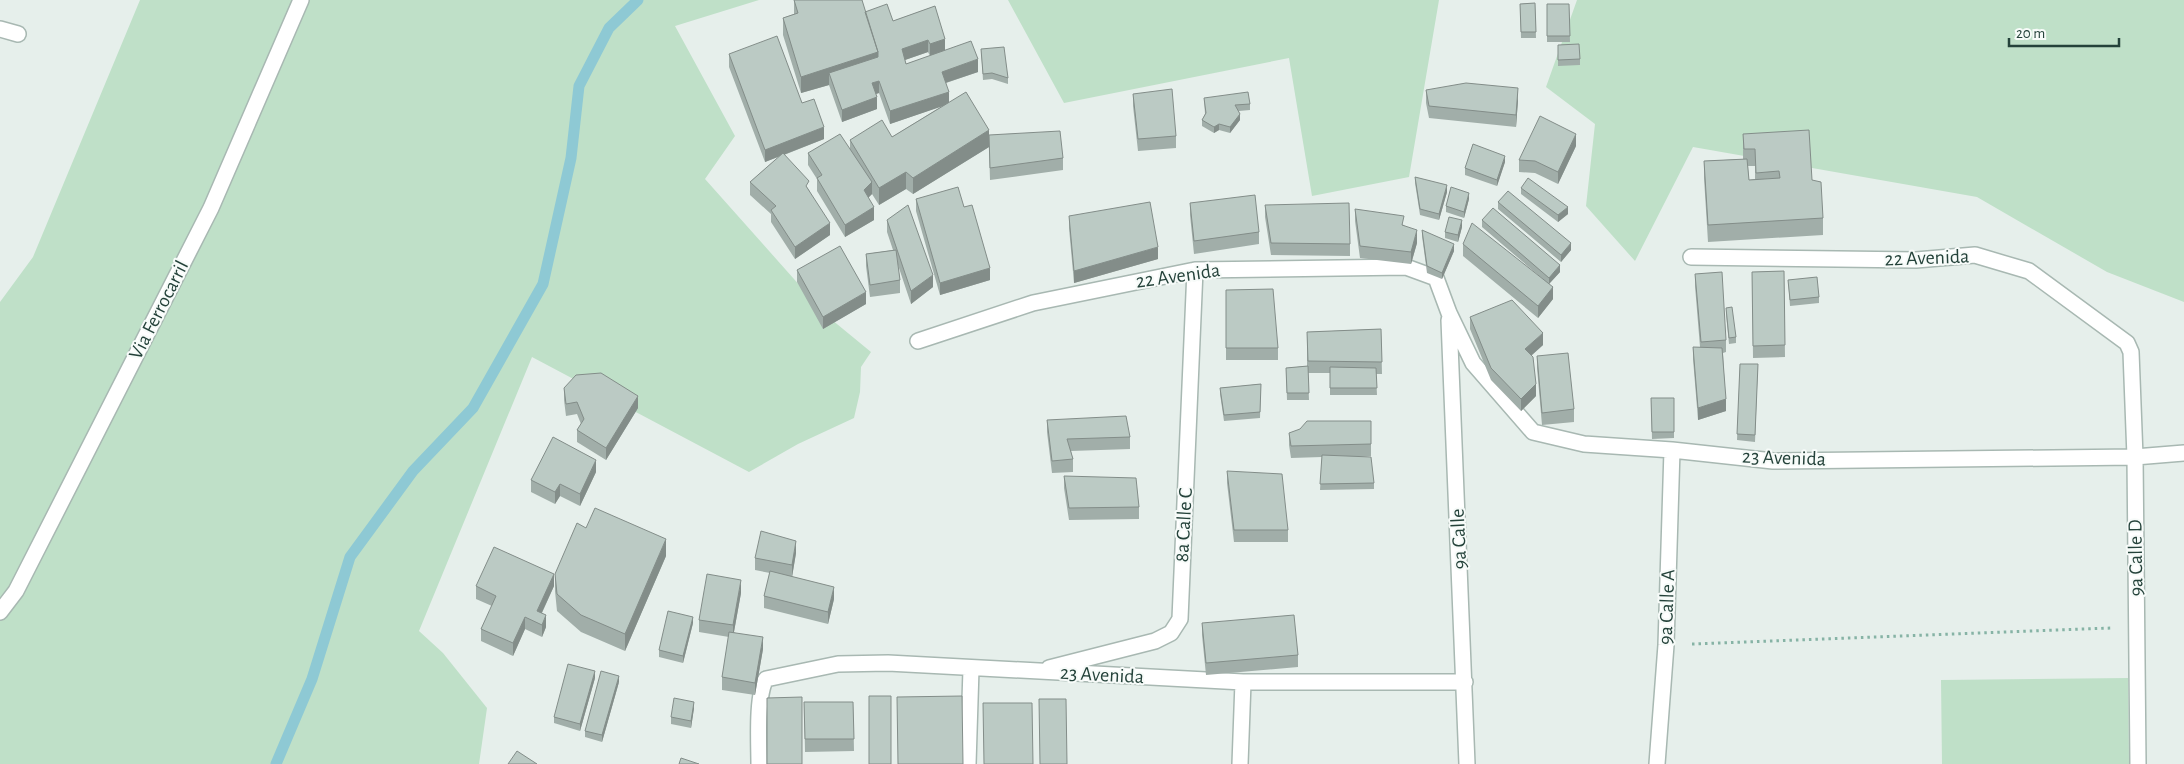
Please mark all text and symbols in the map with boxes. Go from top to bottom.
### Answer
scale bar [2009,15,2119,47]
text: 20 m [2016,26,2045,41]
street label: 22 Avenida [1884,247,1970,269]
street label: Via Ferrocarril [126,257,192,363]
street label: 22 Avenida [1135,260,1221,292]
street label: 23 Avenida [1742,447,1826,469]
street label: 8a Calle C [1172,487,1196,563]
street label: 9a Calle [1447,508,1471,570]
street label: 9a Calle D [2125,519,2147,597]
street label: 9a Calle A [1656,568,1678,645]
street label: 23 Avenida [1060,663,1144,687]

